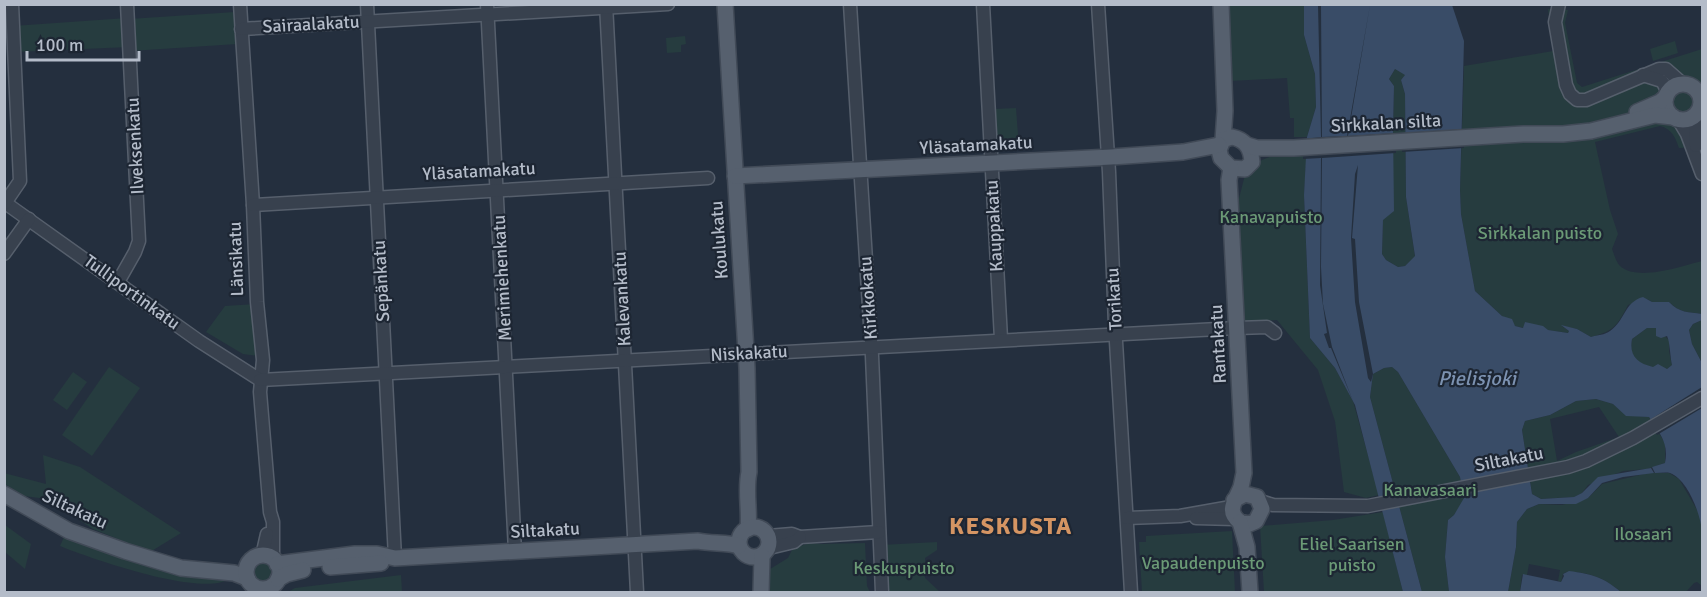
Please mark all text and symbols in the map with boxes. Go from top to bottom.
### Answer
street label: Sairaalakatu [262,10,360,38]
scale bar [27,24,140,62]
text: 100 m [36,34,83,56]
street label: Ilveksenkatu [121,97,149,195]
street label: Sirkkalan silta [1330,109,1442,137]
street label: Yläsatamakatu [919,131,1033,159]
street label: Yläsatamakatu [422,157,536,185]
street label: Kauppakatu [981,179,1007,273]
street label: Koulukatu [705,200,733,280]
park label: Kanavapuisto [1219,206,1323,228]
street label: Merimiehenkatu [488,214,516,342]
street label: Länsikatu [224,221,248,297]
park label: Sirkkalan puisto [1478,222,1602,244]
street label: Sepänkatu [368,240,394,322]
street label: Tulliportinkatu [80,250,184,334]
street label: Kalevankatu [609,251,635,347]
street label: Kirkkokatu [854,256,882,340]
street label: Torikatu [1101,267,1127,331]
street label: Rantakatu [1205,304,1231,384]
street label: Niskakatu [710,340,788,366]
water label: Pielisjoki [1438,366,1518,391]
street label: Siltakatu [1473,442,1545,476]
park label: Kanavasaari [1383,479,1477,501]
street label: Siltakatu [39,484,111,534]
district label: KESKUSTA [949,511,1073,541]
street label: Siltakatu [510,517,580,543]
park label: Ilosaari [1614,523,1672,545]
park label: Eliel Saarisen puisto [1299,533,1405,576]
park label: Vapaudenpuisto [1141,552,1265,574]
park label: Keskuspuisto [853,557,955,579]

